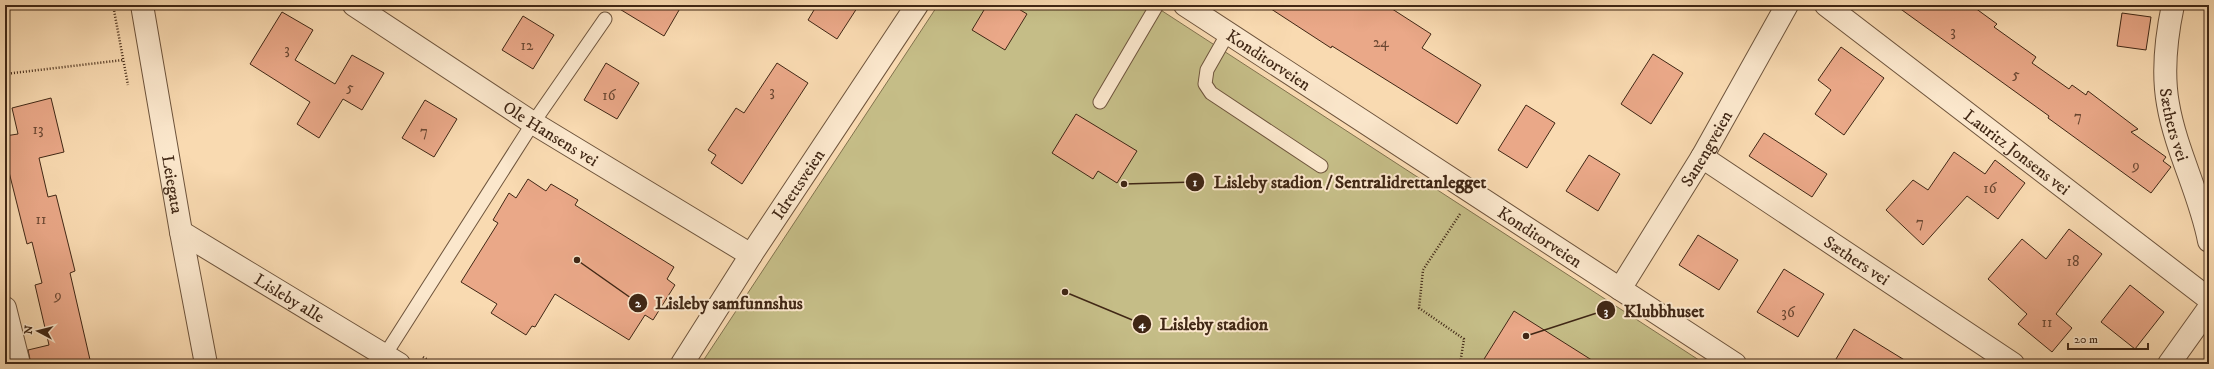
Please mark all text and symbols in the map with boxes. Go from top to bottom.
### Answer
house number: 3 [1950,22,1956,41]
street label: Konditorveien [1222,25,1315,96]
house number: 24 [1373,33,1389,52]
house number: 12 [521,36,534,55]
house number: 3 [284,40,290,59]
house number: 5 [2012,65,2020,84]
house number: 5 [346,78,354,97]
house number: 3 [769,82,775,101]
house number: 16 [602,86,617,105]
street label: Sæthers vei [2154,87,2193,164]
street label: Ole Hansens vei [499,96,602,172]
street label: Lauritz Jonsens vei [1959,105,2074,200]
street label: Sanengveien [1676,107,1738,191]
house number: 7 [2074,107,2082,126]
house number: 13 [32,120,44,139]
house number: 7 [420,122,428,141]
street label: Idrettsveien [768,145,830,224]
street label: Leiegata [156,154,188,216]
house number: 9 [2131,156,2140,175]
callout: Lisleby stadion / Sentralidrettanlegget [1185,167,1494,197]
text: Lisleby stadion / Sentralidrettanlegget [1214,172,1487,194]
text: 1 [1193,175,1198,190]
house number: 16 [1983,179,1998,198]
street label: Konditorveien [1493,202,1586,273]
house number: 11 [35,210,47,229]
house number: 7 [1916,213,1924,232]
street label: Sæthers vei [1819,231,1893,291]
house number: 18 [2066,252,2080,271]
street label: Lisleby alle [250,269,328,328]
house number: 9 [53,286,62,305]
callout: Lisleby samfunnshus [628,288,811,318]
text: Lisleby samfunnshus [655,293,803,315]
callout: Klubbhuset [1596,295,1712,325]
text: 2 [635,296,642,311]
text: Klubbhuset [1624,301,1705,323]
house number: 36 [1781,303,1796,322]
text: 3 [1604,304,1609,319]
callout: Lisleby stadion [1132,309,1276,339]
north arrow [18,311,58,351]
house number: 11 [2041,313,2053,332]
text: Lisleby stadion [1160,314,1269,336]
text: 4 [1138,317,1147,332]
text: N [22,325,37,335]
scale bar [2068,325,2148,351]
text: 20 m [2074,332,2098,347]

